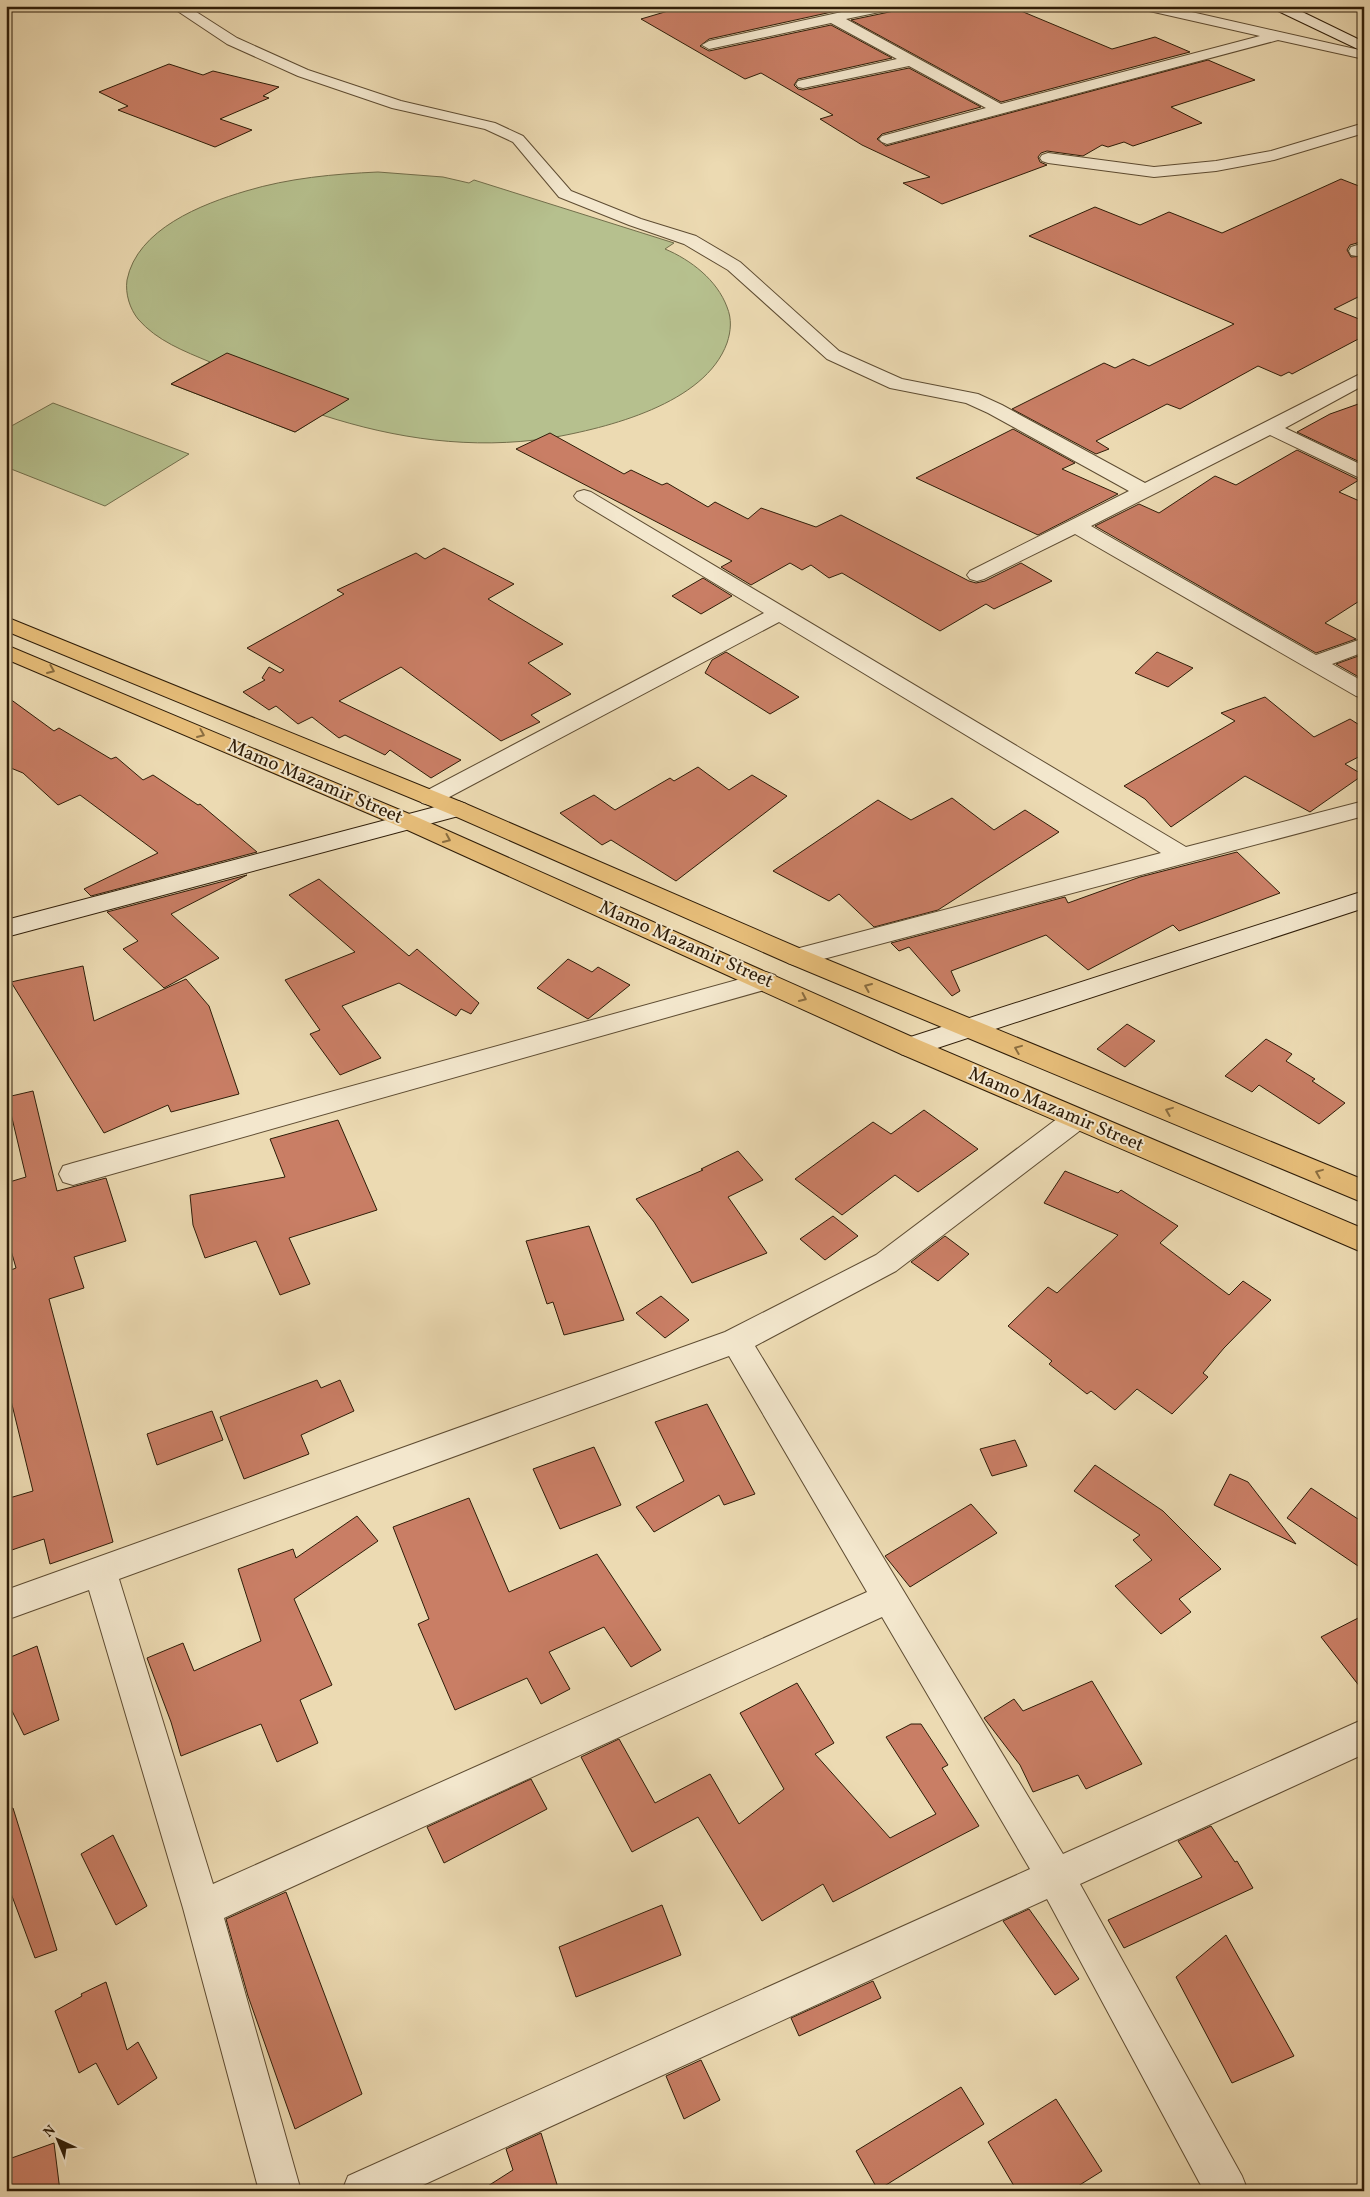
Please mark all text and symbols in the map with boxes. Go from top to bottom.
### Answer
one-way arrow [46,664,55,675]
one-way arrow [196,727,205,738]
street label: Mamo Mazamir Street [223,733,407,831]
one-way arrow [442,833,451,844]
street label: Mamo Mazamir Street [595,895,778,995]
one-way arrow [864,982,873,993]
one-way arrow [798,991,807,1002]
one-way arrow [1014,1045,1023,1055]
street label: Mamo Mazamir Street [964,1061,1148,1159]
one-way arrow [1165,1107,1173,1117]
one-way arrow [1315,1169,1324,1180]
north arrow [32,2114,82,2164]
text: N [40,2121,60,2142]

